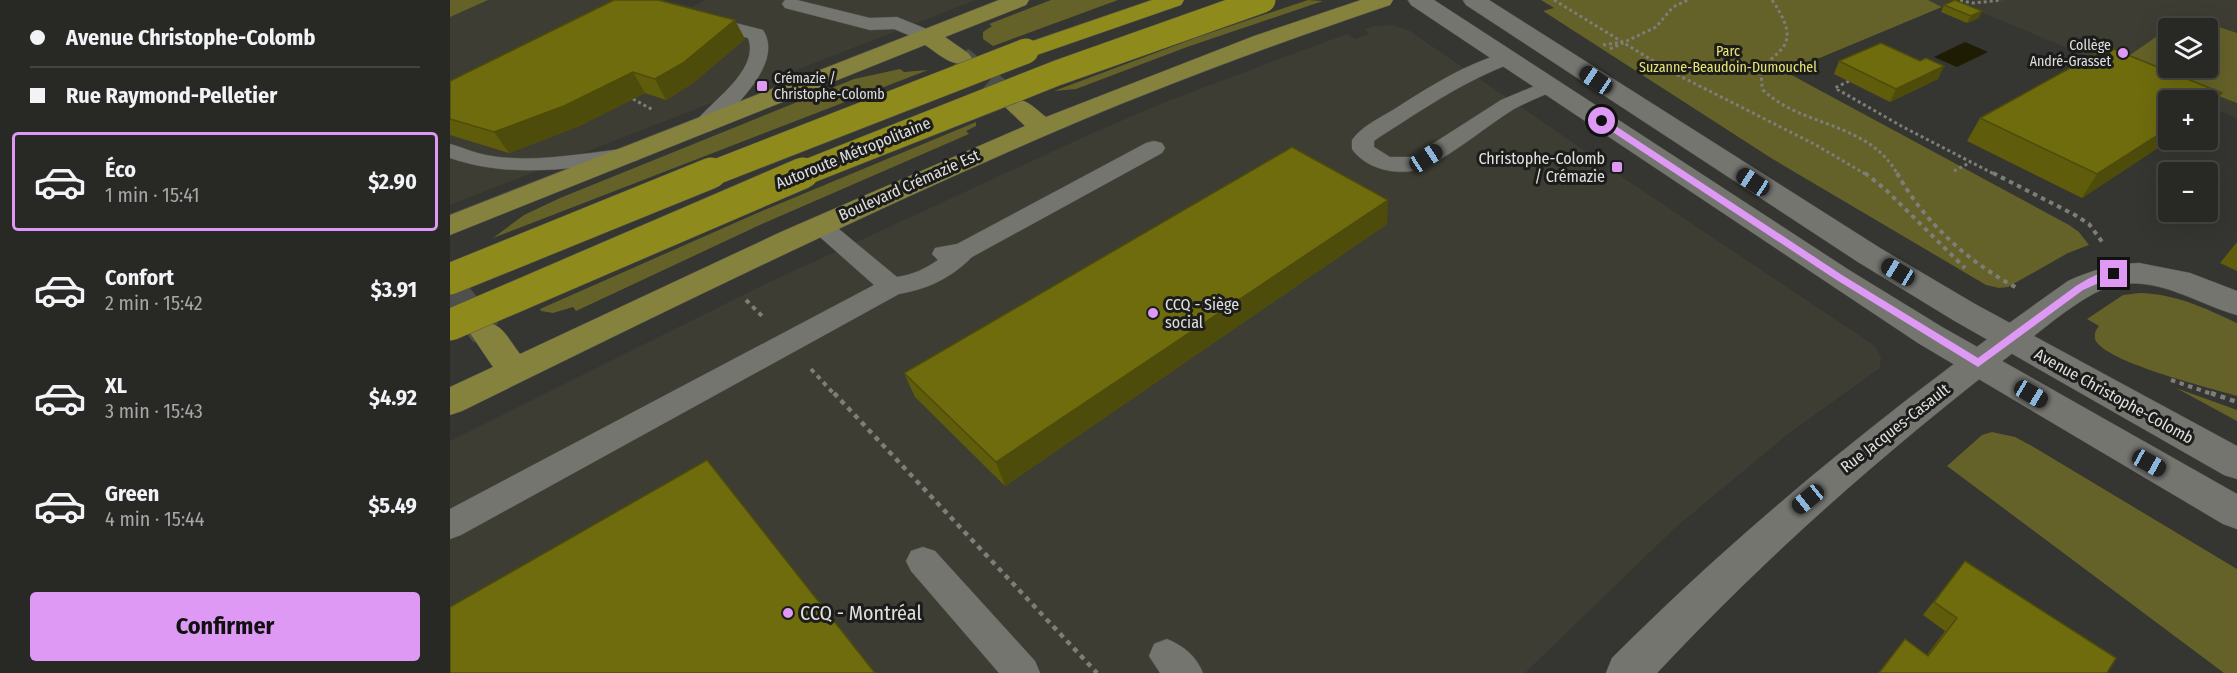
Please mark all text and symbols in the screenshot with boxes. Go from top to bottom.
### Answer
map controls [2158,18,2218,222]
button: layers [2158,18,2218,78]
text: Avenue Christophe-Colomb [66,24,315,51]
place label: Collège André-Grasset [2030,37,2111,70]
park label: Parc Suzanne-Beaudoin-Dumouchel [1639,43,1817,76]
marker: Collège André-Grasset [2116,46,2130,60]
car [1576,62,1616,98]
place label: Crémazie / Christophe-Colomb [774,70,885,103]
marker: Crémazie / Christophe-Colomb [755,79,769,93]
text: Rue Raymond-Pelletier [66,82,277,109]
button: + [2158,90,2218,150]
route start [1588,107,1615,134]
street label: Autoroute Métropolitaine [773,113,933,193]
car [1406,141,1446,175]
street label: Boulevard Crémazie Est [836,145,983,225]
place label: Christophe-Colomb / Crémazie [1478,149,1605,186]
icon: car [33,155,87,209]
text: Éco [105,156,136,183]
marker: Christophe-Colomb / Crémazie [1610,160,1624,174]
button: − [2158,162,2218,222]
car [1733,165,1773,199]
text: $2.90 [368,168,417,195]
text: 1 min · 15:41 [105,183,200,207]
car [1878,255,1918,289]
route end [2100,260,2127,287]
icon: car [33,263,87,317]
text: Confort [105,264,174,291]
text: $3.91 [371,276,417,303]
text: 2 min · 15:42 [105,291,202,315]
place label: CCQ - Siège social [1165,295,1239,332]
marker: CCQ - Siège social [1146,306,1160,320]
street label: Avenue Christophe-Colomb [2031,344,2197,448]
icon: car [33,371,87,425]
text: XL [105,372,127,399]
car [2011,377,2051,411]
street label: Rue Jacques-Casault [1837,379,1954,476]
text: $4.92 [369,384,417,411]
text: 3 min · 15:43 [105,399,203,423]
car [2129,446,2169,480]
icon: car [33,479,87,533]
text: Green [105,480,159,507]
car [1788,481,1828,517]
text: $5.49 [368,492,417,519]
text: 4 min · 15:44 [105,507,204,531]
button: Confirmer [30,592,420,661]
place label: CCQ - Montréal [800,601,922,625]
marker: CCQ - Montréal [781,606,795,620]

